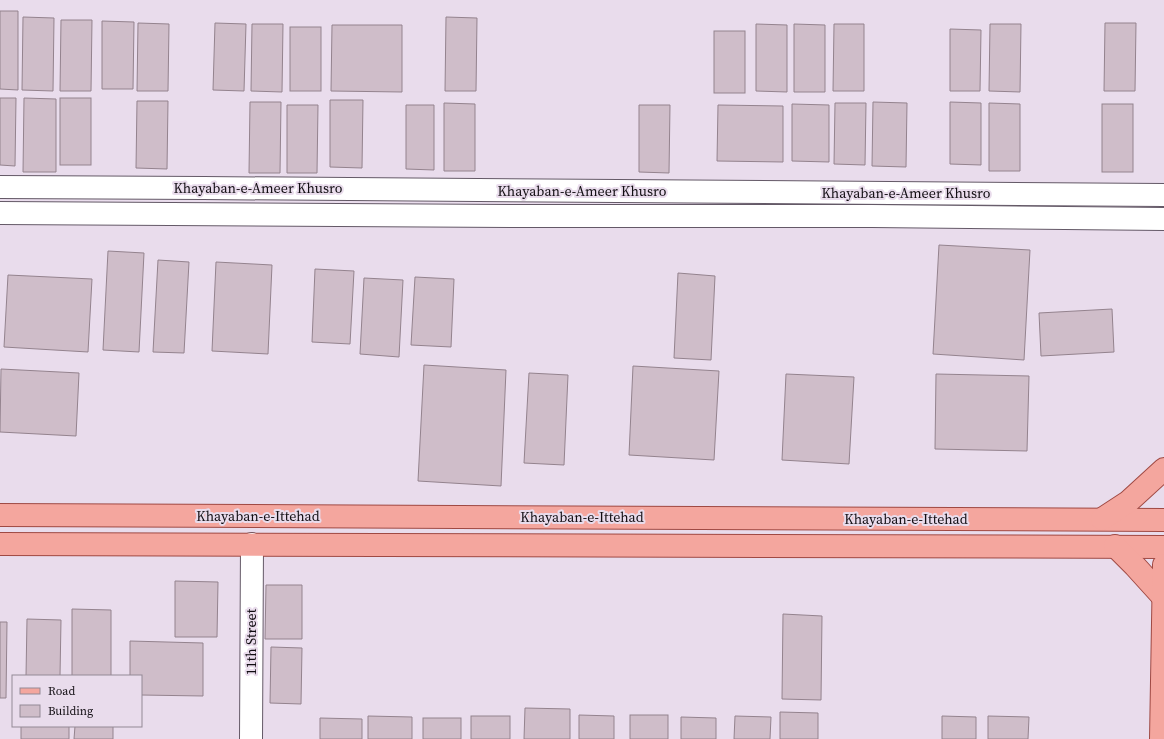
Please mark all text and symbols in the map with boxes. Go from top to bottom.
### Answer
street label: Khayaban-e-Ameer Khusro [174,178,343,198]
street label: Khayaban-e-Ameer Khusro [498,181,667,201]
street label: Khayaban-e-Ameer Khusro [822,183,991,203]
street label: Khayaban-e-Ittehad [196,506,320,526]
street label: Khayaban-e-Ittehad [520,507,644,527]
street label: Khayaban-e-Ittehad [844,509,968,529]
street label: 11th Street [241,608,261,675]
legend [12,675,142,727]
text: Road [48,683,75,699]
text: Building [48,703,93,719]

